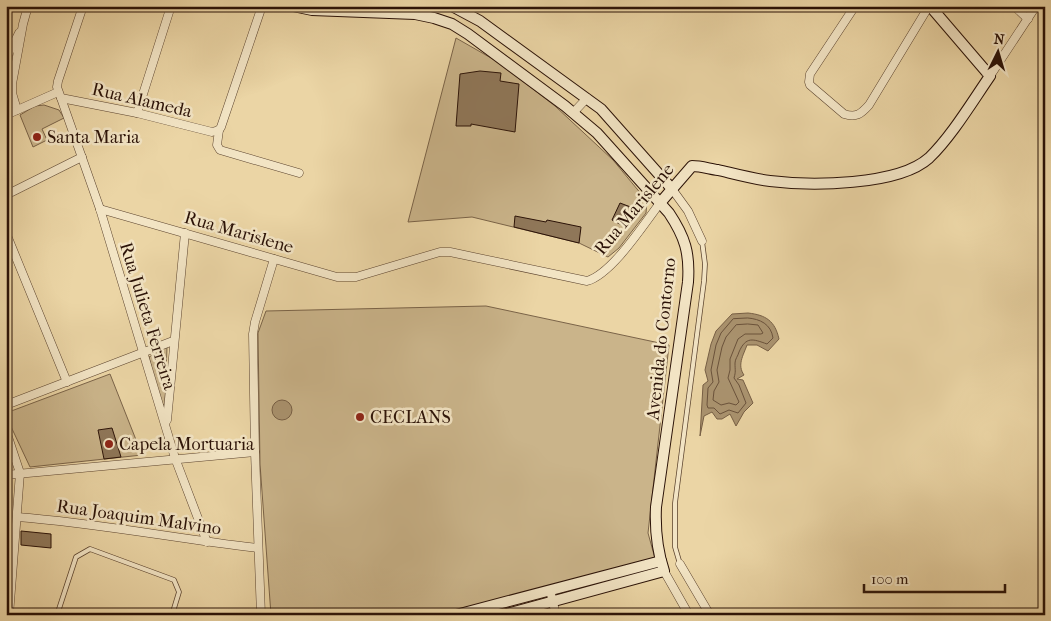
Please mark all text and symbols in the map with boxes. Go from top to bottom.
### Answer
north arrow [974,28,1024,78]
text: N [993,31,1005,49]
street label: Rua Alameda [90,79,195,122]
place label: Santa Maria [47,127,140,148]
marker: Santa Maria [31,131,43,143]
street label: Rua Marislene [590,159,679,259]
street label: Rua Marislene [182,207,296,258]
street label: Rua Julieta Ferreira [115,240,180,393]
street label: Avenida do Contorno [642,257,680,422]
place label: CECLANS [370,407,451,428]
marker: CECLANS [354,411,366,423]
place label: Capela Mortuaria [119,434,255,455]
marker: Capela Mortuaria [103,438,115,450]
street label: Rua Joaquim Malvino [55,496,223,539]
scale bar [864,561,1005,593]
text: 100 m [871,570,909,588]

